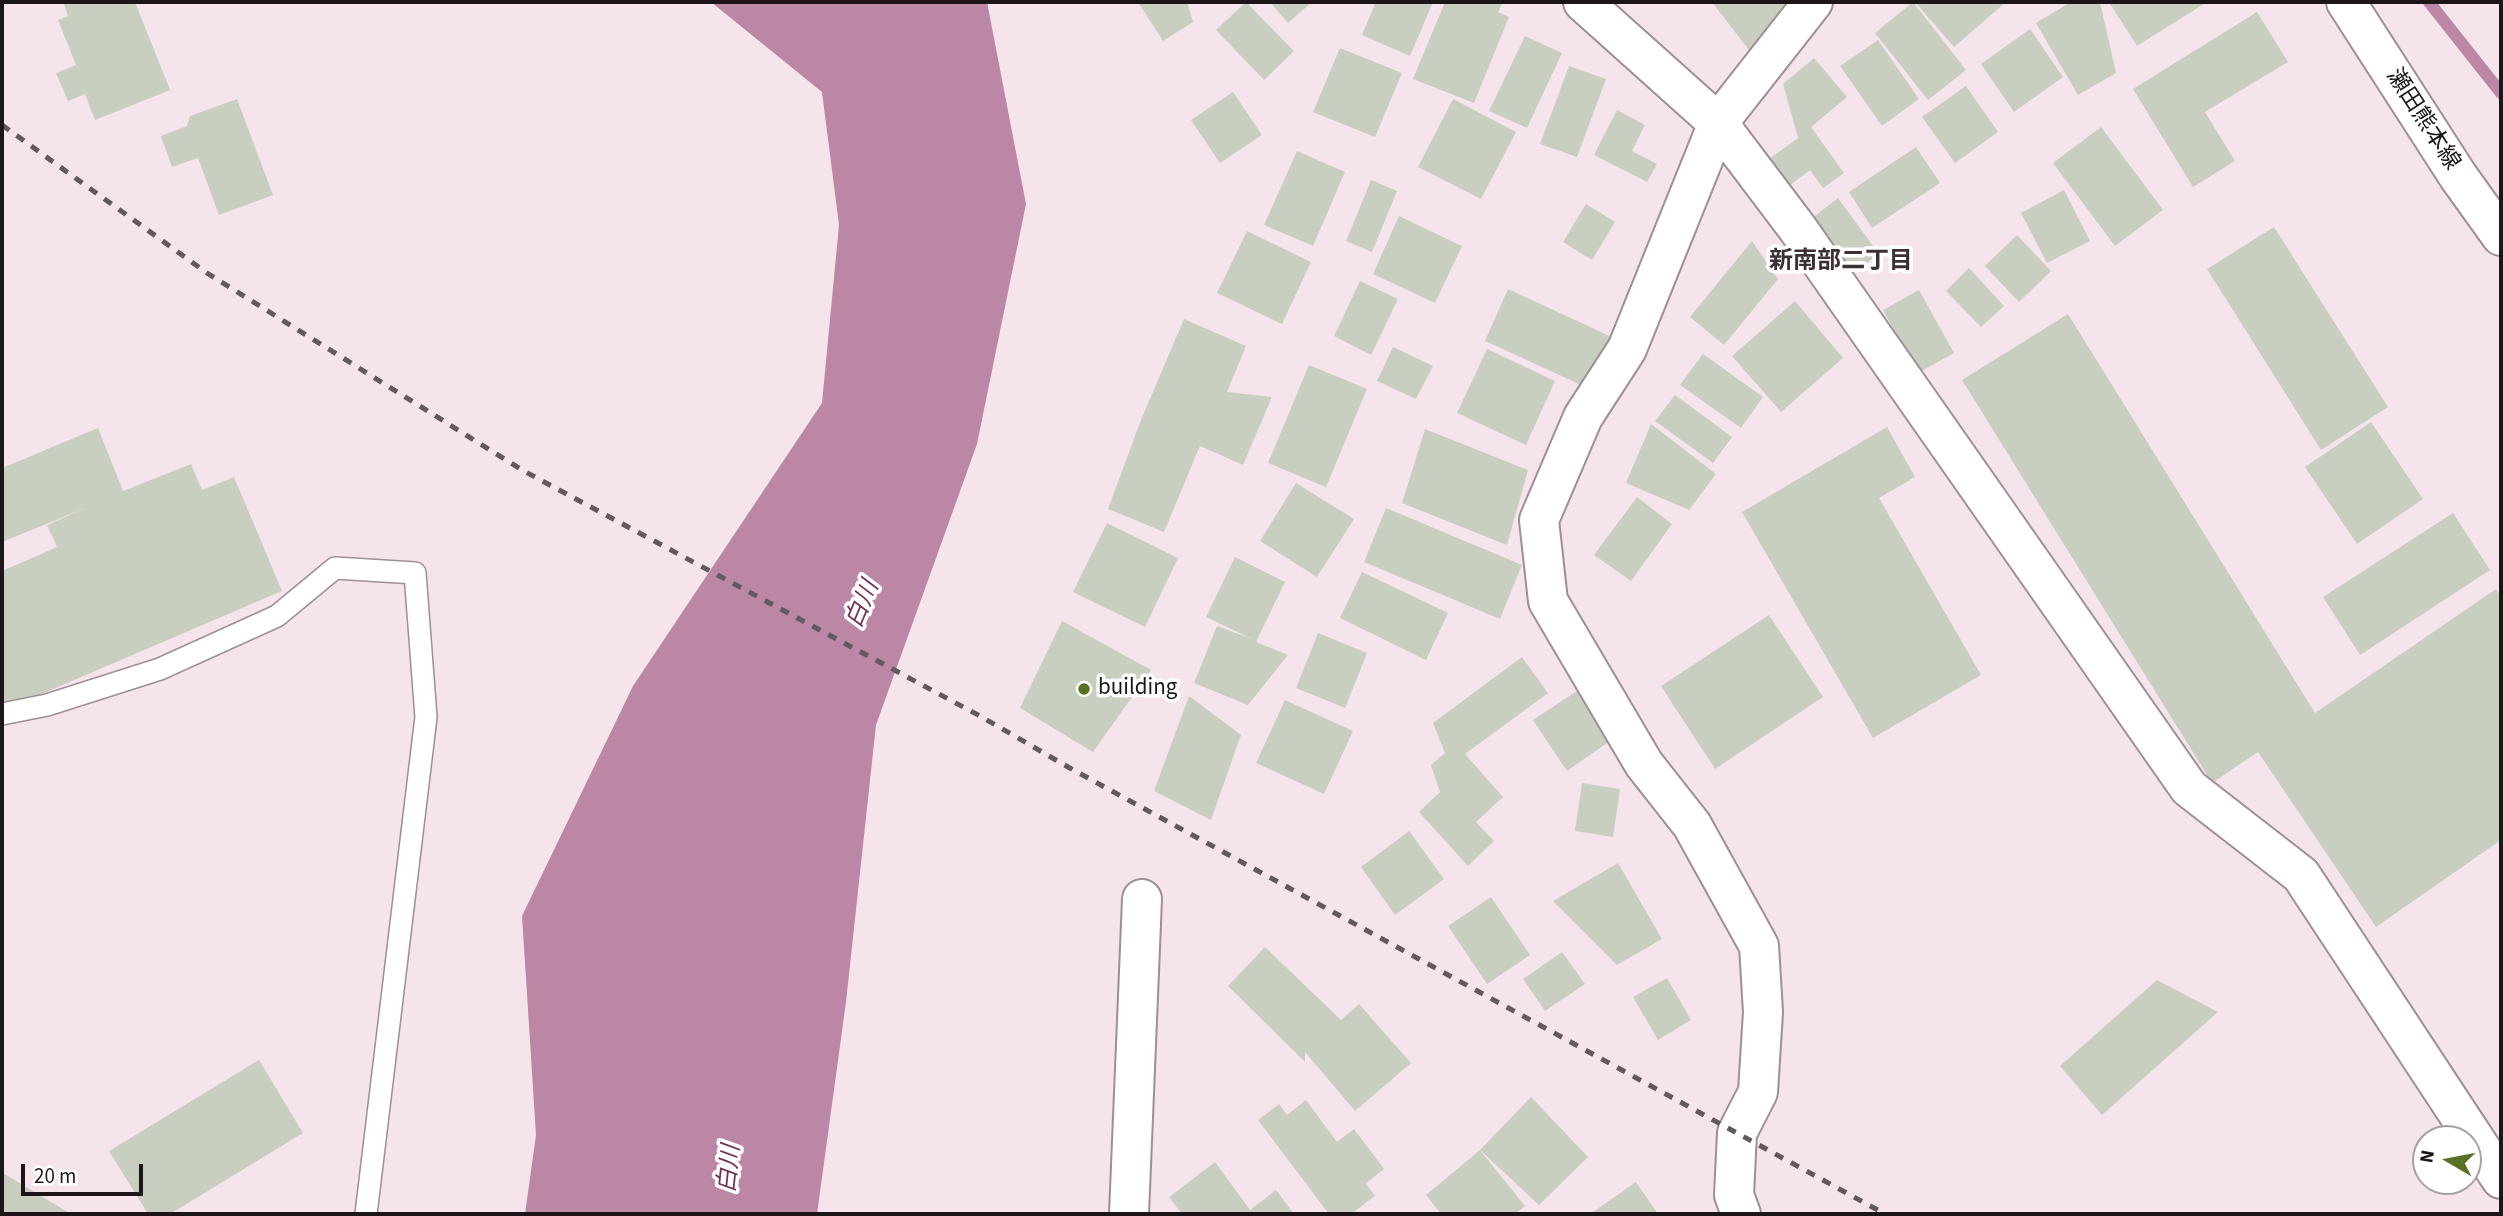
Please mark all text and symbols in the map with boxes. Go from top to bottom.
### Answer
street label: 瀬田熊本線 [2379,64,2465,176]
district label: 新南部二丁目 [1769,249,1913,277]
water label: 白川 [841,577,887,633]
place label: building [1098,675,1177,703]
marker: building [1076,681,1092,697]
north arrow [2412,1125,2482,1195]
water label: 白川 [714,1144,748,1194]
text: N [2413,1148,2442,1165]
scale bar [24,1150,147,1194]
text: 20 m [34,1161,76,1191]

